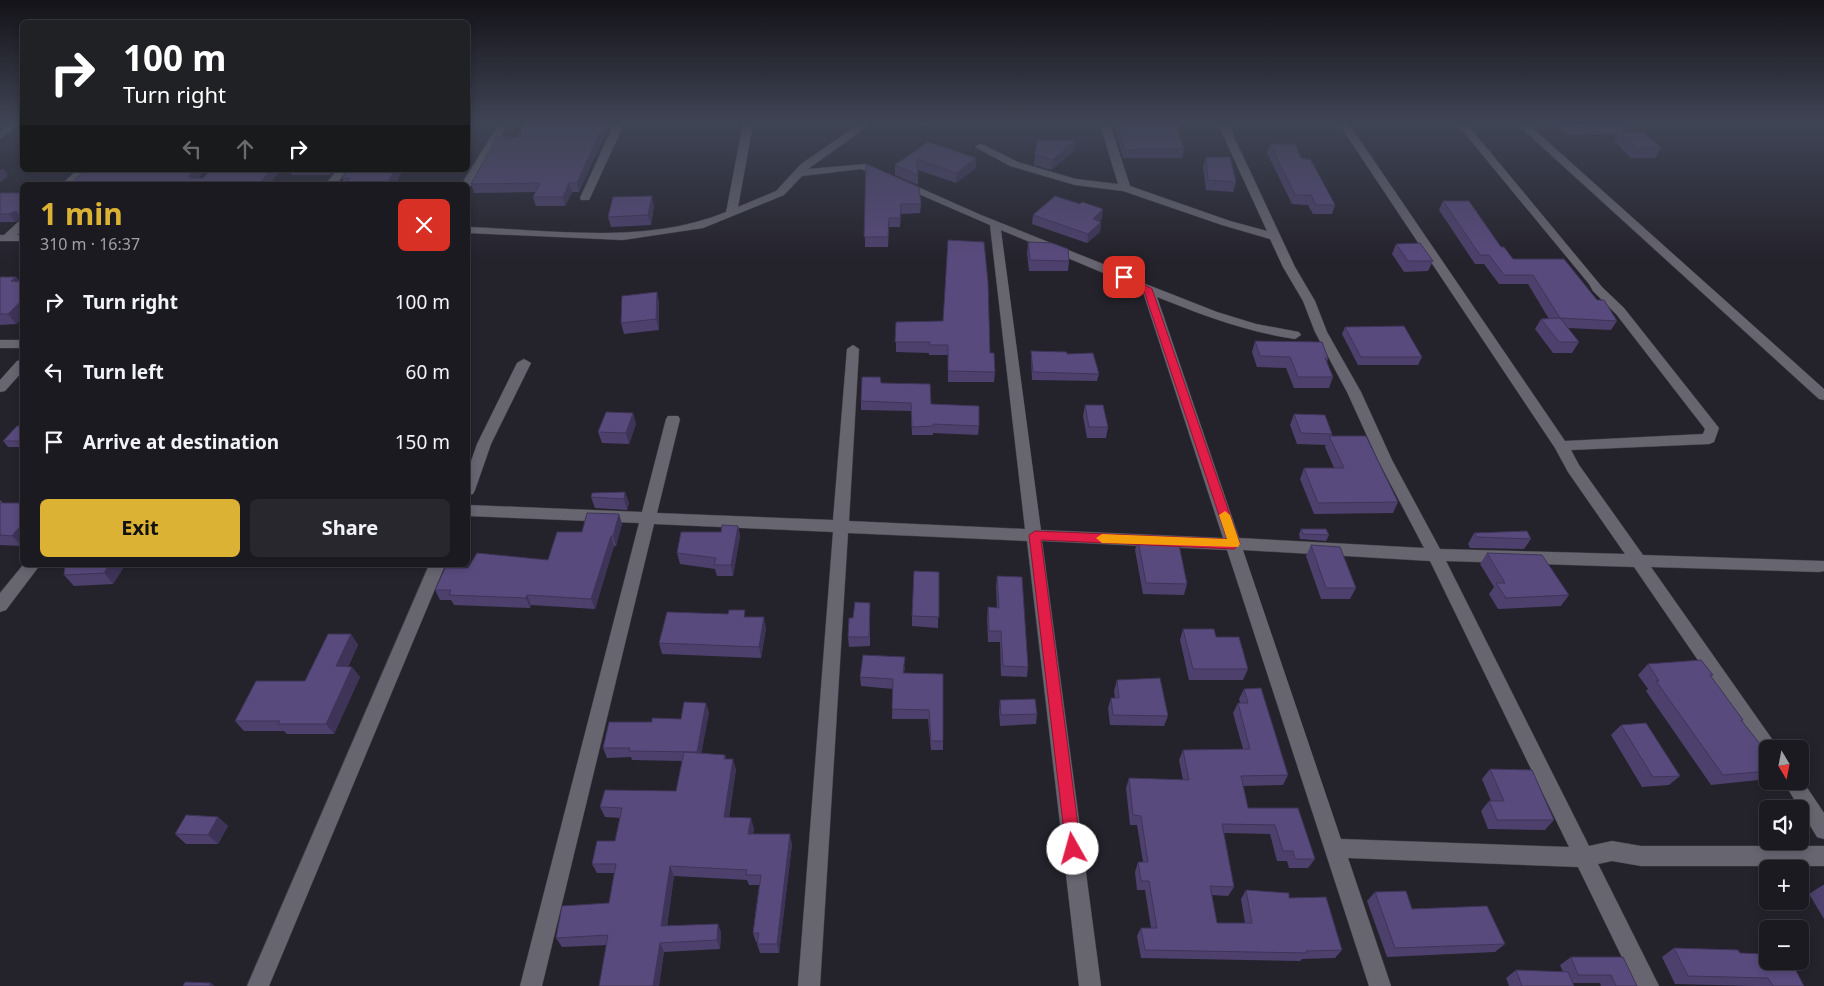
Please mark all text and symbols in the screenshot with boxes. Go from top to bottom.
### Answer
text: 100 m [123,34,226,81]
icon: right [40,40,105,105]
text: Turn right [123,79,226,109]
icon: left [178,135,206,163]
icon: ahead [231,135,259,163]
icon: right [284,135,312,163]
text: 1 min [40,193,123,234]
button: close [398,199,450,251]
text: 310 m · 16:37 [40,233,140,255]
pin [1103,256,1145,298]
icon: arrive [1110,263,1138,291]
icon: right [40,288,68,316]
text: Turn right [83,289,178,315]
text: 100 m [395,289,450,315]
icon: left [40,358,68,386]
text: Turn left [83,359,164,385]
text: 60 m [406,359,450,385]
icon: arrive [40,428,68,456]
text: Arrive at destination [83,429,279,455]
text: 150 m [395,429,450,455]
button: Exit [40,499,240,557]
button: Share [250,499,450,557]
north arrow [1759,740,1809,790]
map controls [1759,740,1809,970]
button: sound [1759,800,1809,850]
position arrow [1046,822,1098,874]
button: + [1759,860,1809,910]
button: − [1759,920,1809,970]

